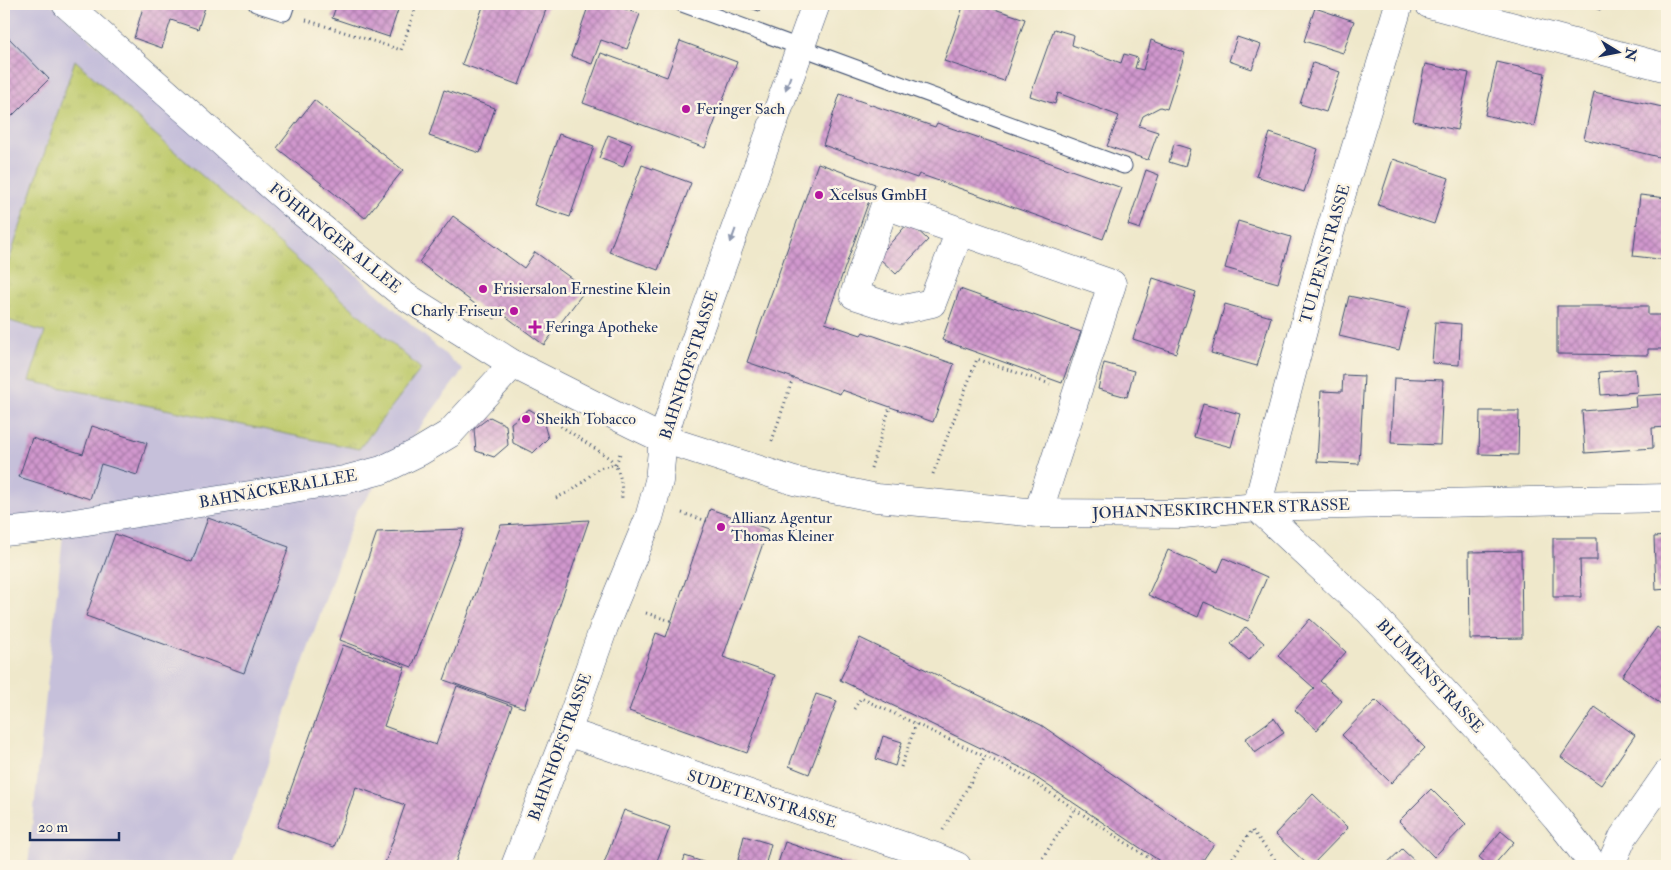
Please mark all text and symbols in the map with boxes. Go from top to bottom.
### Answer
north arrow [1594,28,1644,78]
text: N [1621,46,1640,62]
one-way arrow [783,75,791,90]
place label: Feringer Sach [696,99,786,119]
marker: Feringer Sach [680,103,692,115]
street label: FÖHRINGER ALLEE [265,179,405,297]
street label: TULPENSTRASSE [1296,182,1354,326]
place label: Xcelsus GmbH [829,185,927,205]
marker: Xcelsus GmbH [813,189,825,201]
one-way arrow [729,228,736,243]
place label: Frisiersalon Ernestine Klein [493,279,671,299]
marker: Frisiersalon Ernestine Klein [477,283,489,295]
street label: BAHNHOFSTRASSE [655,288,723,442]
place label: Charly Friseur [411,301,504,321]
marker: Charly Friseur [508,305,520,317]
place label: Feringa Apotheke [545,317,658,338]
marker: Feringa Apotheke [529,321,541,333]
place label: Sheikh Tobacco [536,409,636,429]
marker: Sheikh Tobacco [520,413,532,425]
street label: BAHNÄCKERALLEE [197,465,359,513]
street label: JOHANNESKIRCHNER STRASSE [1091,495,1350,525]
place label: Allianz Agentur Thomas Kleiner [730,508,834,546]
marker: Allianz Agentur Thomas Kleiner [715,521,727,533]
street label: BLUMENSTRASSE [1372,615,1488,737]
street label: BAHNHOFSTRASSE [524,670,596,824]
street label: SUDETENSTRASSE [685,765,839,833]
scale bar [30,810,119,842]
text: 20 m [38,818,68,837]

